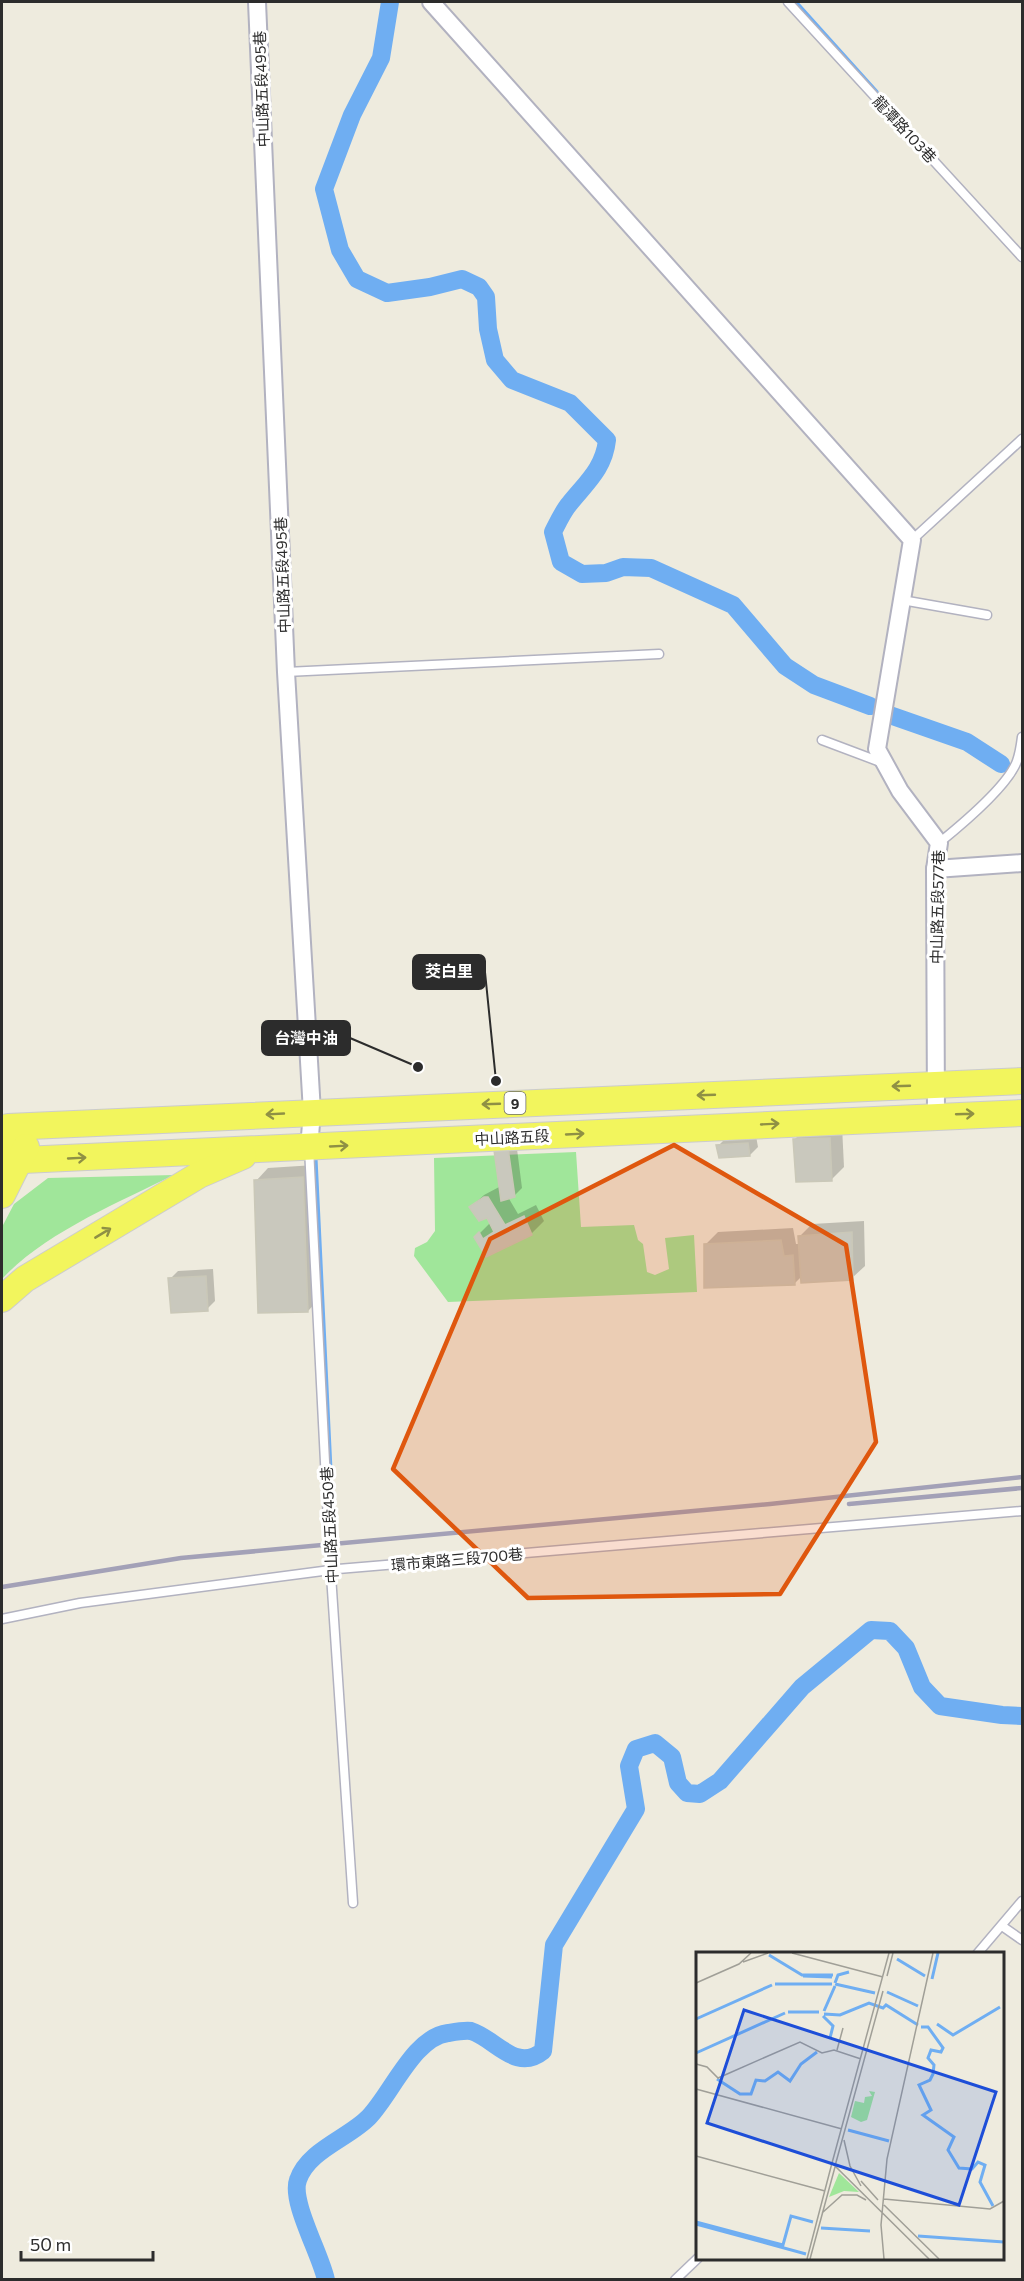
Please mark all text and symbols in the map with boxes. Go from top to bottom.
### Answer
street label: 中山路五段495巷 [250,30,272,148]
street label: 龍潭路103巷 [870,92,940,166]
street label: 中山路五段495巷 [271,516,293,634]
street label: 中山路五段577巷 [927,850,947,964]
callout: 茭白里 [413,955,485,989]
text: 茭白里 [425,961,473,980]
callout: 台灣中油 [262,1021,350,1055]
text: 台灣中油 [274,1028,338,1047]
one-way arrow [892,1080,912,1092]
one-way arrow [697,1089,717,1100]
road number: 9 [504,1092,526,1114]
one-way arrow [481,1098,501,1109]
one-way arrow [265,1108,285,1119]
one-way arrow [954,1109,974,1120]
one-way arrow [760,1118,780,1129]
street label: 中山路五段 [474,1126,550,1148]
one-way arrow [565,1129,585,1140]
one-way arrow [328,1141,348,1152]
one-way arrow [67,1152,87,1164]
one-way arrow [94,1226,111,1238]
street label: 中山路五段450巷 [317,1466,341,1584]
street label: 環市東路三段700巷 [390,1544,524,1574]
inset map [696,1952,1003,2260]
scale bar [21,2224,153,2262]
text: 50 m [30,2233,71,2255]

